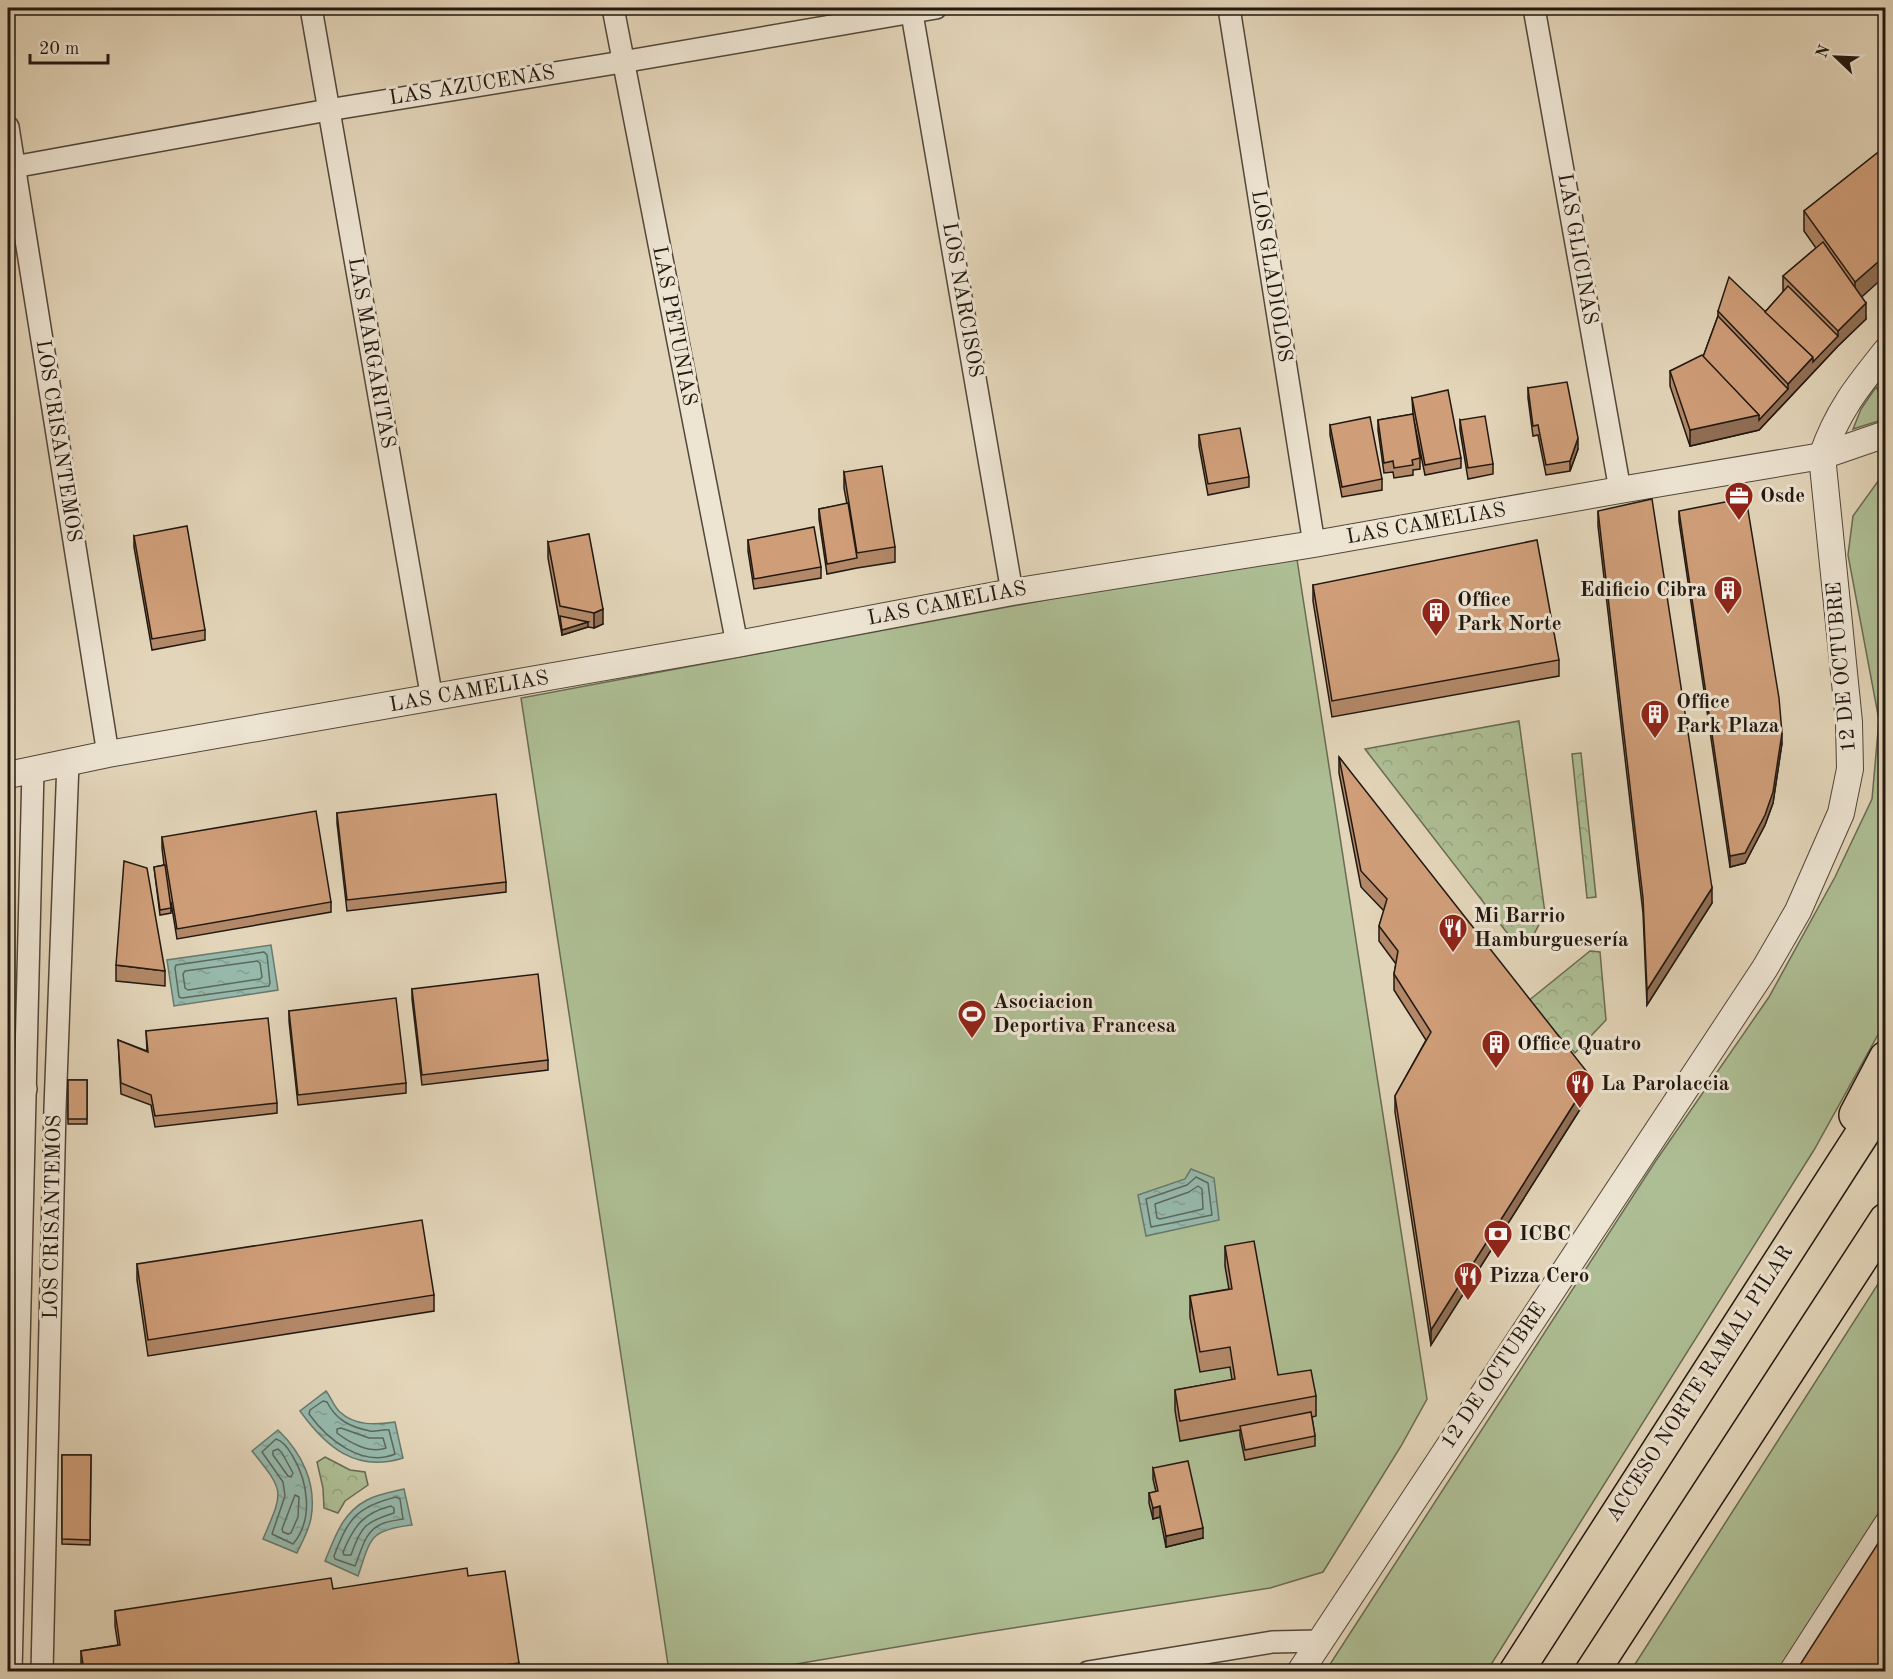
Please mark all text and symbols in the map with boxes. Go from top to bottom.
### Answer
scale bar [30,27,108,65]
north arrow [1806,27,1866,87]
text: 20 m [39,40,79,58]
text: N [1814,42,1834,61]
street label: LAS AZUCENAS [388,63,556,109]
street label: LAS GLICINAS [1553,172,1601,326]
street label: LOS GLADIOLOS [1247,188,1295,364]
street label: LOS NARCISOS [938,221,986,379]
street label: LAS PETUNIAS [648,244,700,408]
street label: LAS MARGARITAS [344,256,398,450]
street label: LOS CRISANTEMOS [32,338,84,544]
office icon: Osde [1723,480,1755,522]
place label: Osde [1760,486,1805,507]
street label: LAS CAMELIAS [1345,500,1507,548]
building icon: Edificio Cibra [1712,574,1744,616]
street label: LAS CAMELIAS [866,578,1028,630]
place label: Edificio Cibra [1580,580,1707,601]
street label: 12 DE OCTUBRE [1824,581,1860,753]
place label: Office Park Norte [1457,590,1562,635]
building icon: Office Park Norte [1420,596,1452,638]
street label: LAS CAMELIAS [388,668,550,716]
place label: Office Park Plaza [1676,692,1780,737]
building icon: Office Park Plaza [1639,698,1671,740]
place label: Mi Barrio Hamburguesería [1474,906,1629,951]
restaurant icon: Mi Barrio Hamburguesería [1437,912,1469,954]
place label: Asociacion Deportiva Francesa [993,992,1176,1037]
sports icon: Asociacion Deportiva Francesa [956,998,988,1040]
building icon: Office Quatro [1480,1028,1512,1070]
place label: Office Quatro [1517,1034,1641,1055]
restaurant icon: La Parolaccia [1564,1068,1596,1110]
place label: La Parolaccia [1601,1074,1730,1095]
street label: LOS CRISANTEMOS [41,1115,65,1319]
bank icon: ICBC [1482,1218,1514,1260]
place label: ICBC [1519,1224,1571,1245]
street label: ACCESO NORTE RAMAL PILAR [1603,1242,1797,1526]
restaurant icon: Pizza Cero [1452,1260,1484,1302]
place label: Pizza Cero [1489,1266,1589,1287]
street label: 12 DE OCTUBRE [1437,1299,1551,1453]

